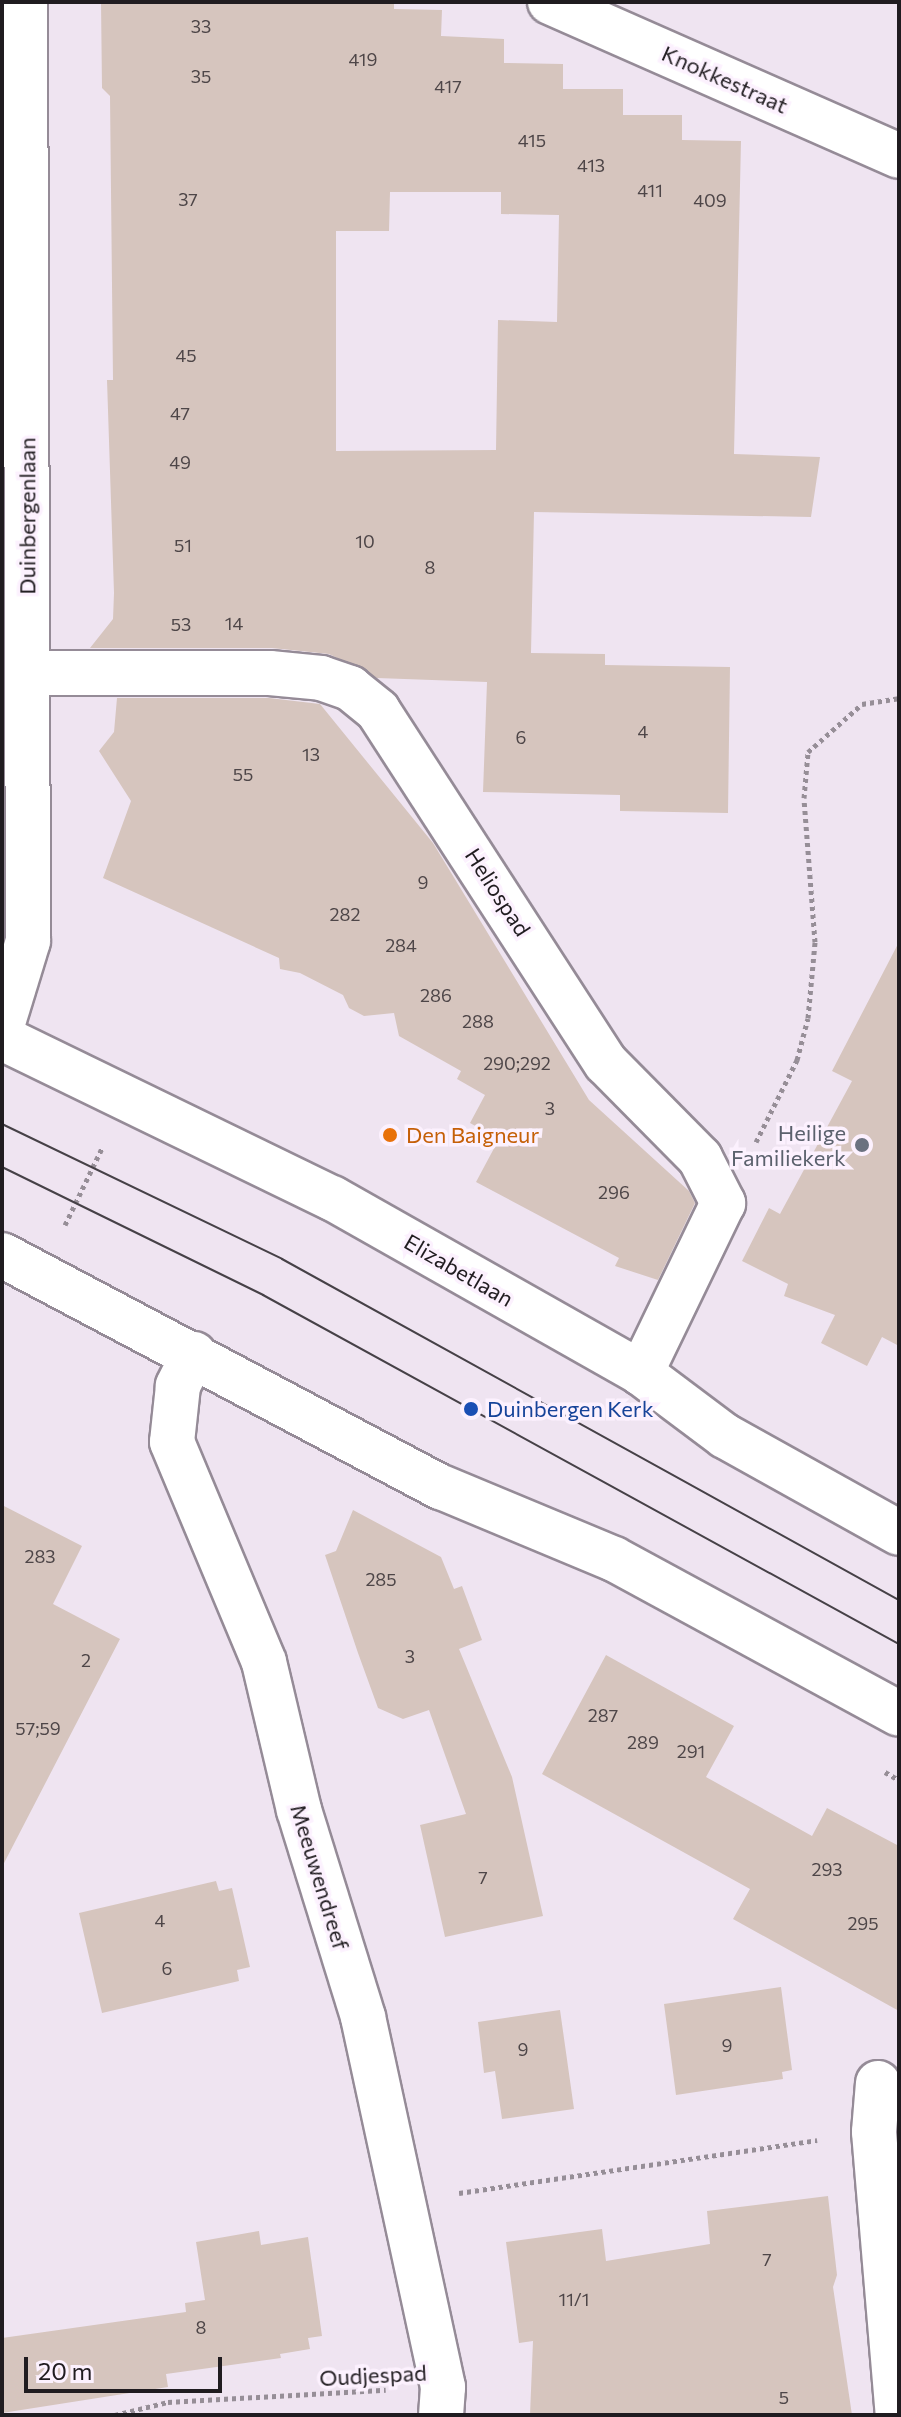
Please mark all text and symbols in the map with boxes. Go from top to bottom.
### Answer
house number: 33 [191,15,211,37]
street label: Knokkestraat [658,39,792,119]
house number: 419 [349,48,377,70]
house number: 35 [191,65,211,87]
house number: 417 [434,75,462,97]
house number: 415 [518,129,546,151]
house number: 413 [577,154,605,176]
house number: 411 [637,179,663,201]
house number: 37 [178,188,198,210]
house number: 409 [693,189,727,211]
house number: 45 [175,344,197,366]
house number: 47 [170,402,190,424]
street label: Duinbergenlaan [14,437,40,595]
house number: 49 [169,451,191,473]
house number: 10 [355,530,375,552]
house number: 51 [174,534,192,556]
house number: 8 [425,556,435,578]
house number: 14 [225,612,243,634]
house number: 53 [171,613,191,635]
house number: 4 [638,720,648,742]
house number: 6 [516,726,526,748]
house number: 13 [302,743,320,765]
house number: 55 [233,763,253,785]
street label: Heliospad [460,843,536,941]
house number: 9 [418,871,428,893]
house number: 282 [330,903,360,925]
house number: 284 [385,934,417,956]
house number: 286 [420,984,452,1006]
house number: 288 [462,1010,494,1032]
house number: 290;292 [483,1052,551,1074]
house number: 3 [545,1097,555,1119]
place label: Heilige Familiekerk [731,1119,846,1170]
place label: Den Baigneur [406,1122,539,1148]
marker: Den Baigneur [381,1126,399,1144]
marker: Heilige Familiekerk [853,1136,871,1154]
house number: 296 [598,1181,630,1203]
street label: Elizabetlaan [400,1228,518,1312]
place label: Duinbergen Kerk [487,1396,654,1422]
marker: Duinbergen Kerk [462,1400,480,1418]
house number: 283 [24,1545,56,1567]
house number: 285 [365,1568,397,1590]
house number: 3 [405,1645,415,1667]
house number: 2 [81,1649,91,1671]
house number: 287 [588,1704,618,1726]
house number: 57;59 [15,1717,61,1739]
house number: 289 [627,1731,659,1753]
house number: 291 [677,1740,705,1762]
street label: Meeuwendreef [285,1801,355,1953]
house number: 293 [811,1858,843,1880]
house number: 7 [478,1866,488,1888]
house number: 4 [155,1909,165,1931]
house number: 295 [847,1912,879,1934]
house number: 6 [162,1957,172,1979]
house number: 9 [722,2034,732,2056]
house number: 9 [518,2038,528,2060]
house number: 7 [762,2248,772,2270]
house number: 11/1 [558,2288,590,2310]
house number: 8 [196,2316,206,2338]
scale bar [28,2341,226,2391]
text: 20 m [38,2356,92,2385]
street label: Oudjespad [319,2359,427,2391]
house number: 5 [779,2386,789,2408]

